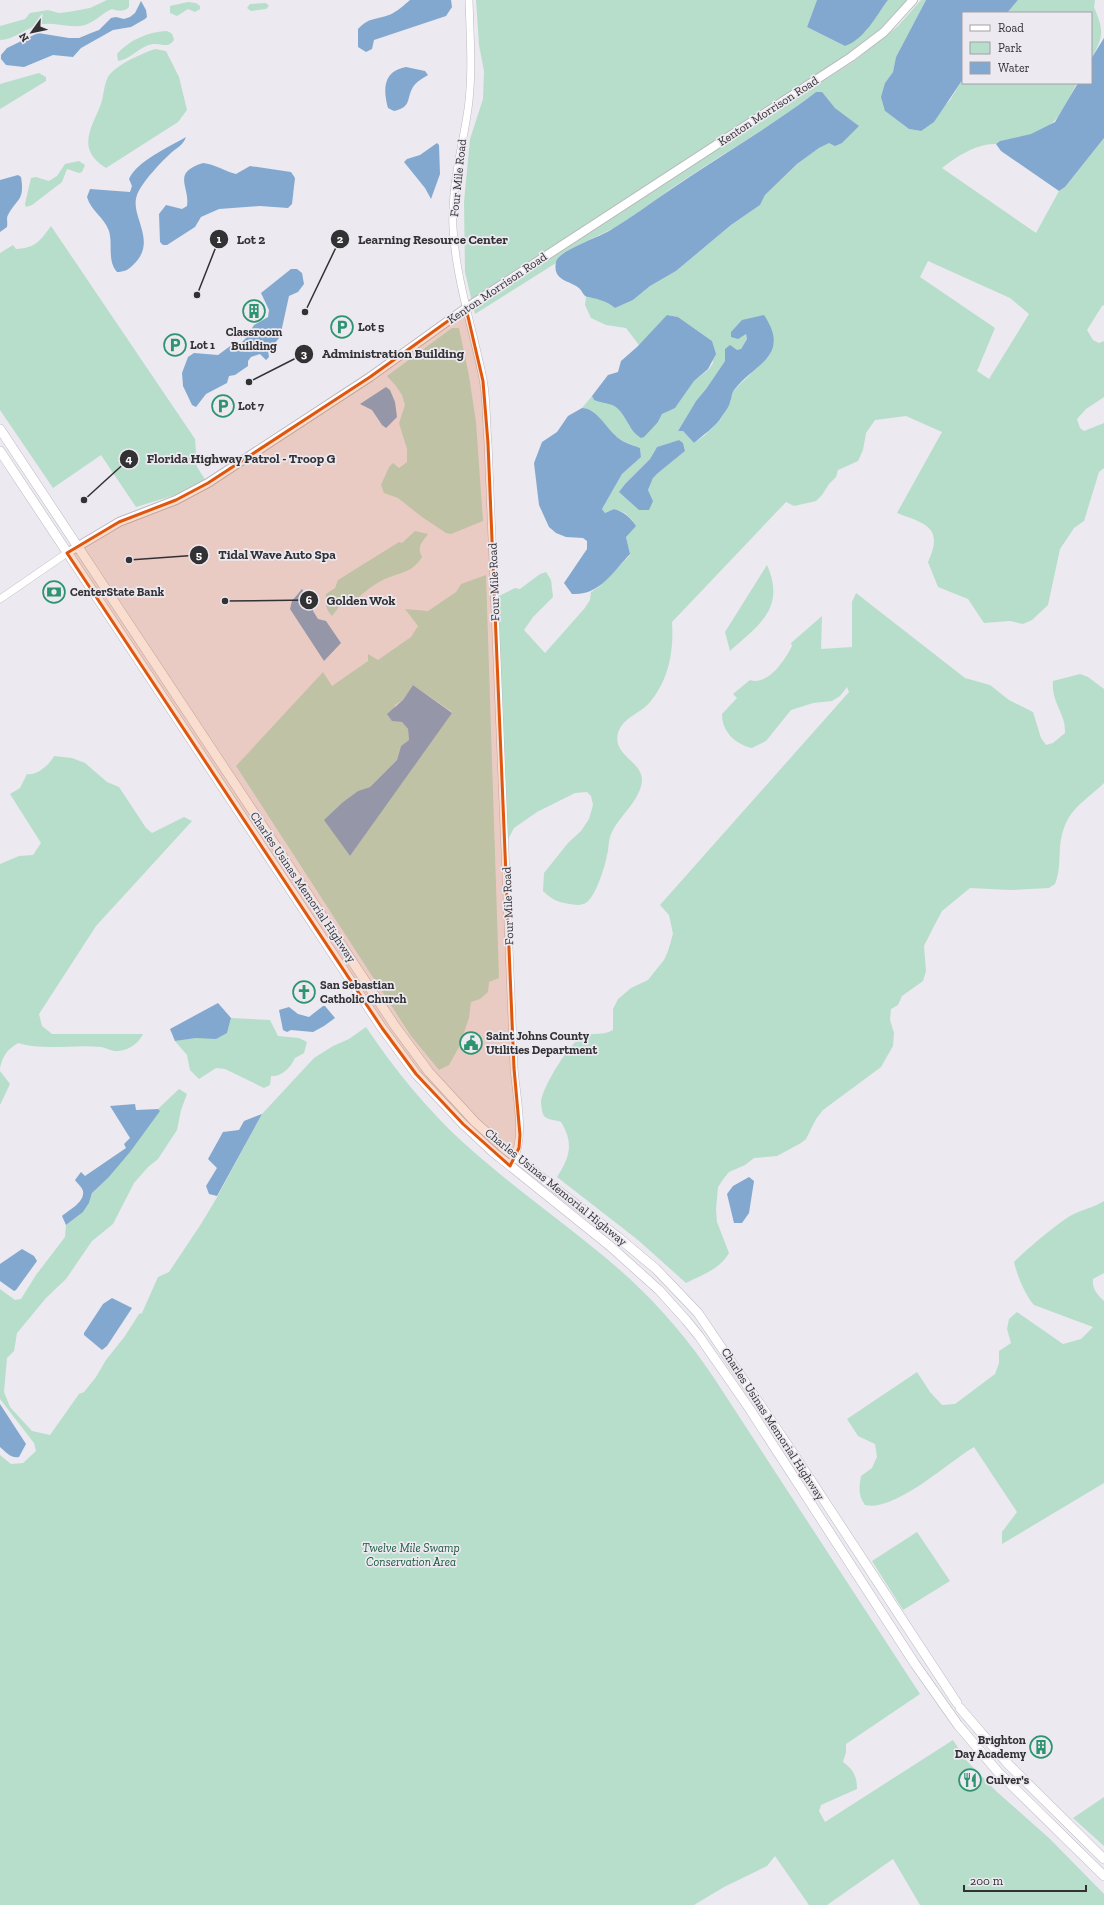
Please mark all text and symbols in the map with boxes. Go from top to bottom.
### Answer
north arrow [12,12,52,52]
legend [962,12,1092,84]
text: Road [998,21,1024,35]
text: N [16,30,32,44]
text: Park [998,41,1023,55]
text: Water [998,61,1030,75]
street label: Kenton Morrison Road [715,73,821,149]
street label: Four Mile Road [447,138,469,218]
callout: Lot 2 [209,227,274,252]
callout: Learning Resource Center [330,227,516,252]
text: 1 [217,232,222,246]
text: Lot 2 [237,232,265,247]
text: 2 [337,232,344,246]
text: Learning Resource Center [358,232,508,247]
street label: Kenton Morrison Road [445,249,550,326]
building icon: Classroom Building [241,298,267,324]
parking icon: Lot 5 [329,314,355,340]
place label: Lot 5 [358,320,384,334]
place label: Classroom Building [226,325,283,353]
parking icon: Lot 1 [162,332,188,358]
place label: Lot 1 [190,338,215,352]
callout: Administration Building [294,341,473,366]
text: Administration Building [322,346,465,361]
text: 3 [301,347,308,361]
parking icon: Lot 7 [210,393,236,419]
place label: Lot 7 [238,399,264,413]
callout: Florida Highway Patrol - Troop G [119,446,344,471]
text: Florida Highway Patrol - Troop G [147,451,336,466]
text: 4 [126,452,133,466]
callout: Tidal Wave Auto Spa [189,542,344,567]
street label: Four Mile Road [486,542,502,621]
text: Tidal Wave Auto Spa [218,547,336,562]
text: 5 [196,548,202,562]
bank icon: CenterState Bank [41,579,67,605]
place label: CenterState Bank [70,585,165,599]
callout: Golden Wok [299,588,404,613]
text: 6 [306,593,313,607]
text: Golden Wok [327,593,395,608]
street label: Charles Usinas Memorial Highway [247,809,359,966]
street label: Four Mile Road [500,866,516,945]
place label: San Sebastian Catholic Church [320,978,406,1006]
church icon: San Sebastian Catholic Church [291,979,317,1005]
place label: Saint Johns County Utilities Department [486,1029,597,1057]
public building icon: Saint Johns County Utilities Department [458,1030,484,1056]
street label: Charles Usinas Memorial Highway [482,1125,630,1249]
street label: Charles Usinas Memorial Highway [719,1345,828,1503]
park label: Twelve Mile Swamp Conservation Area [362,1541,460,1569]
place label: Brighton Day Academy [955,1733,1027,1761]
building icon: Brighton Day Academy [1028,1734,1054,1760]
restaurant icon: Culver's [957,1767,983,1793]
place label: Culver's [986,1773,1030,1787]
scale bar [964,1867,1086,1893]
text: 200 m [970,1874,1004,1888]

